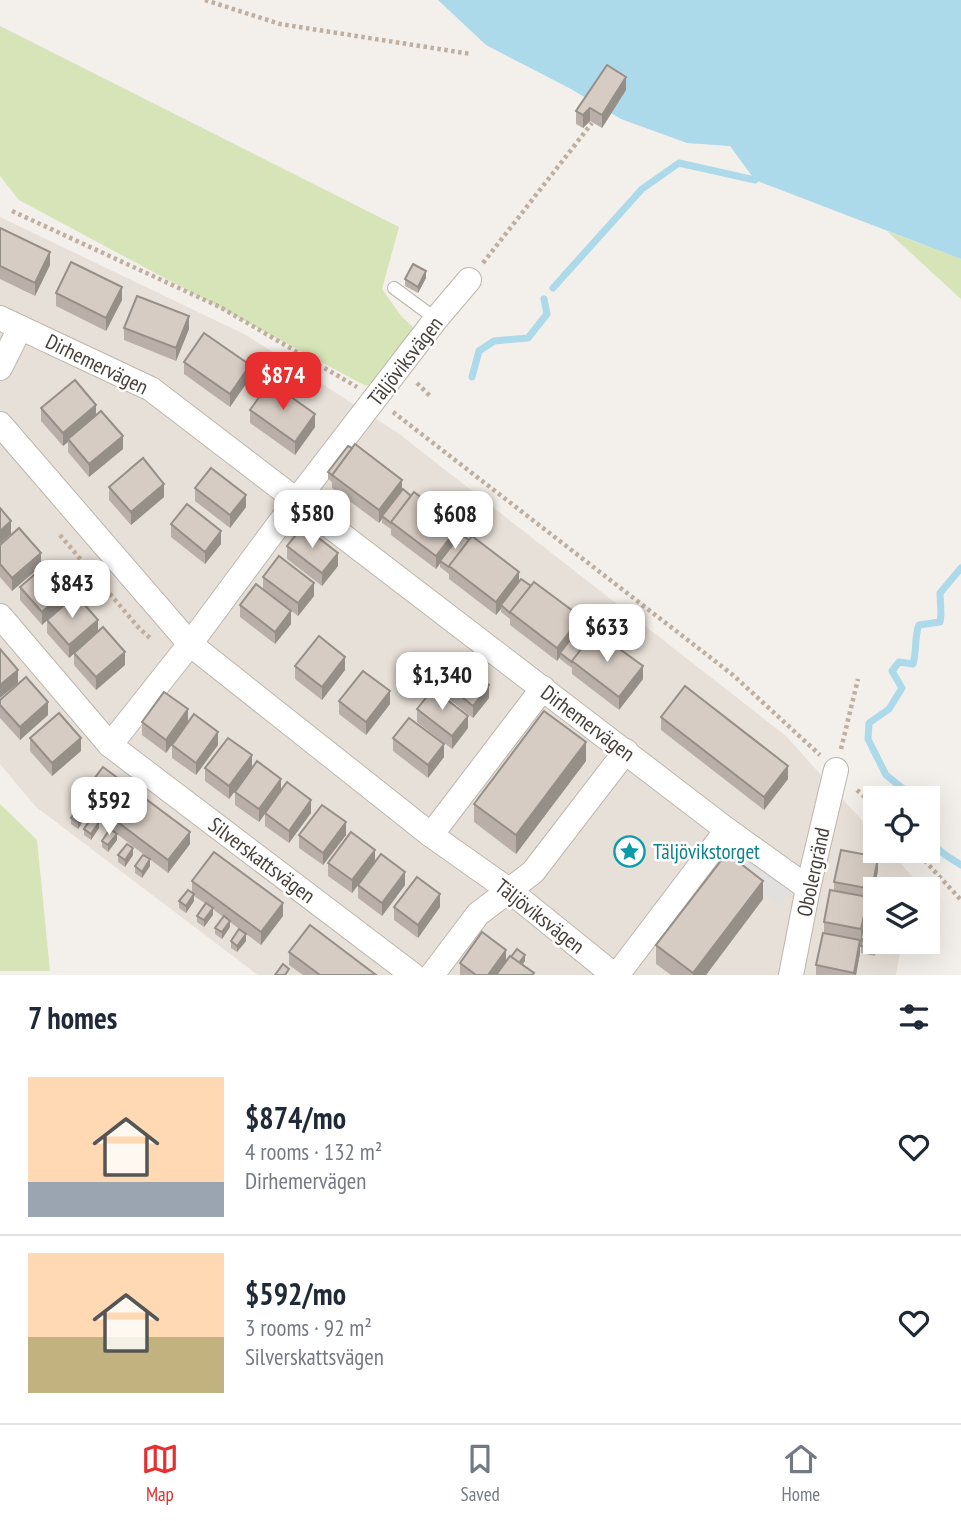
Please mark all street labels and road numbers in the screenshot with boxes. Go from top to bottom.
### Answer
street label: Täljöviksvägen [362,311,448,411]
street label: Dirhemervägen [41,328,153,400]
street label: Dirhemervägen [536,679,640,767]
street label: Silverskattsvägen [203,811,321,909]
street label: Obolergränd [790,825,836,919]
street label: Täljöviksvägen [490,873,590,959]

